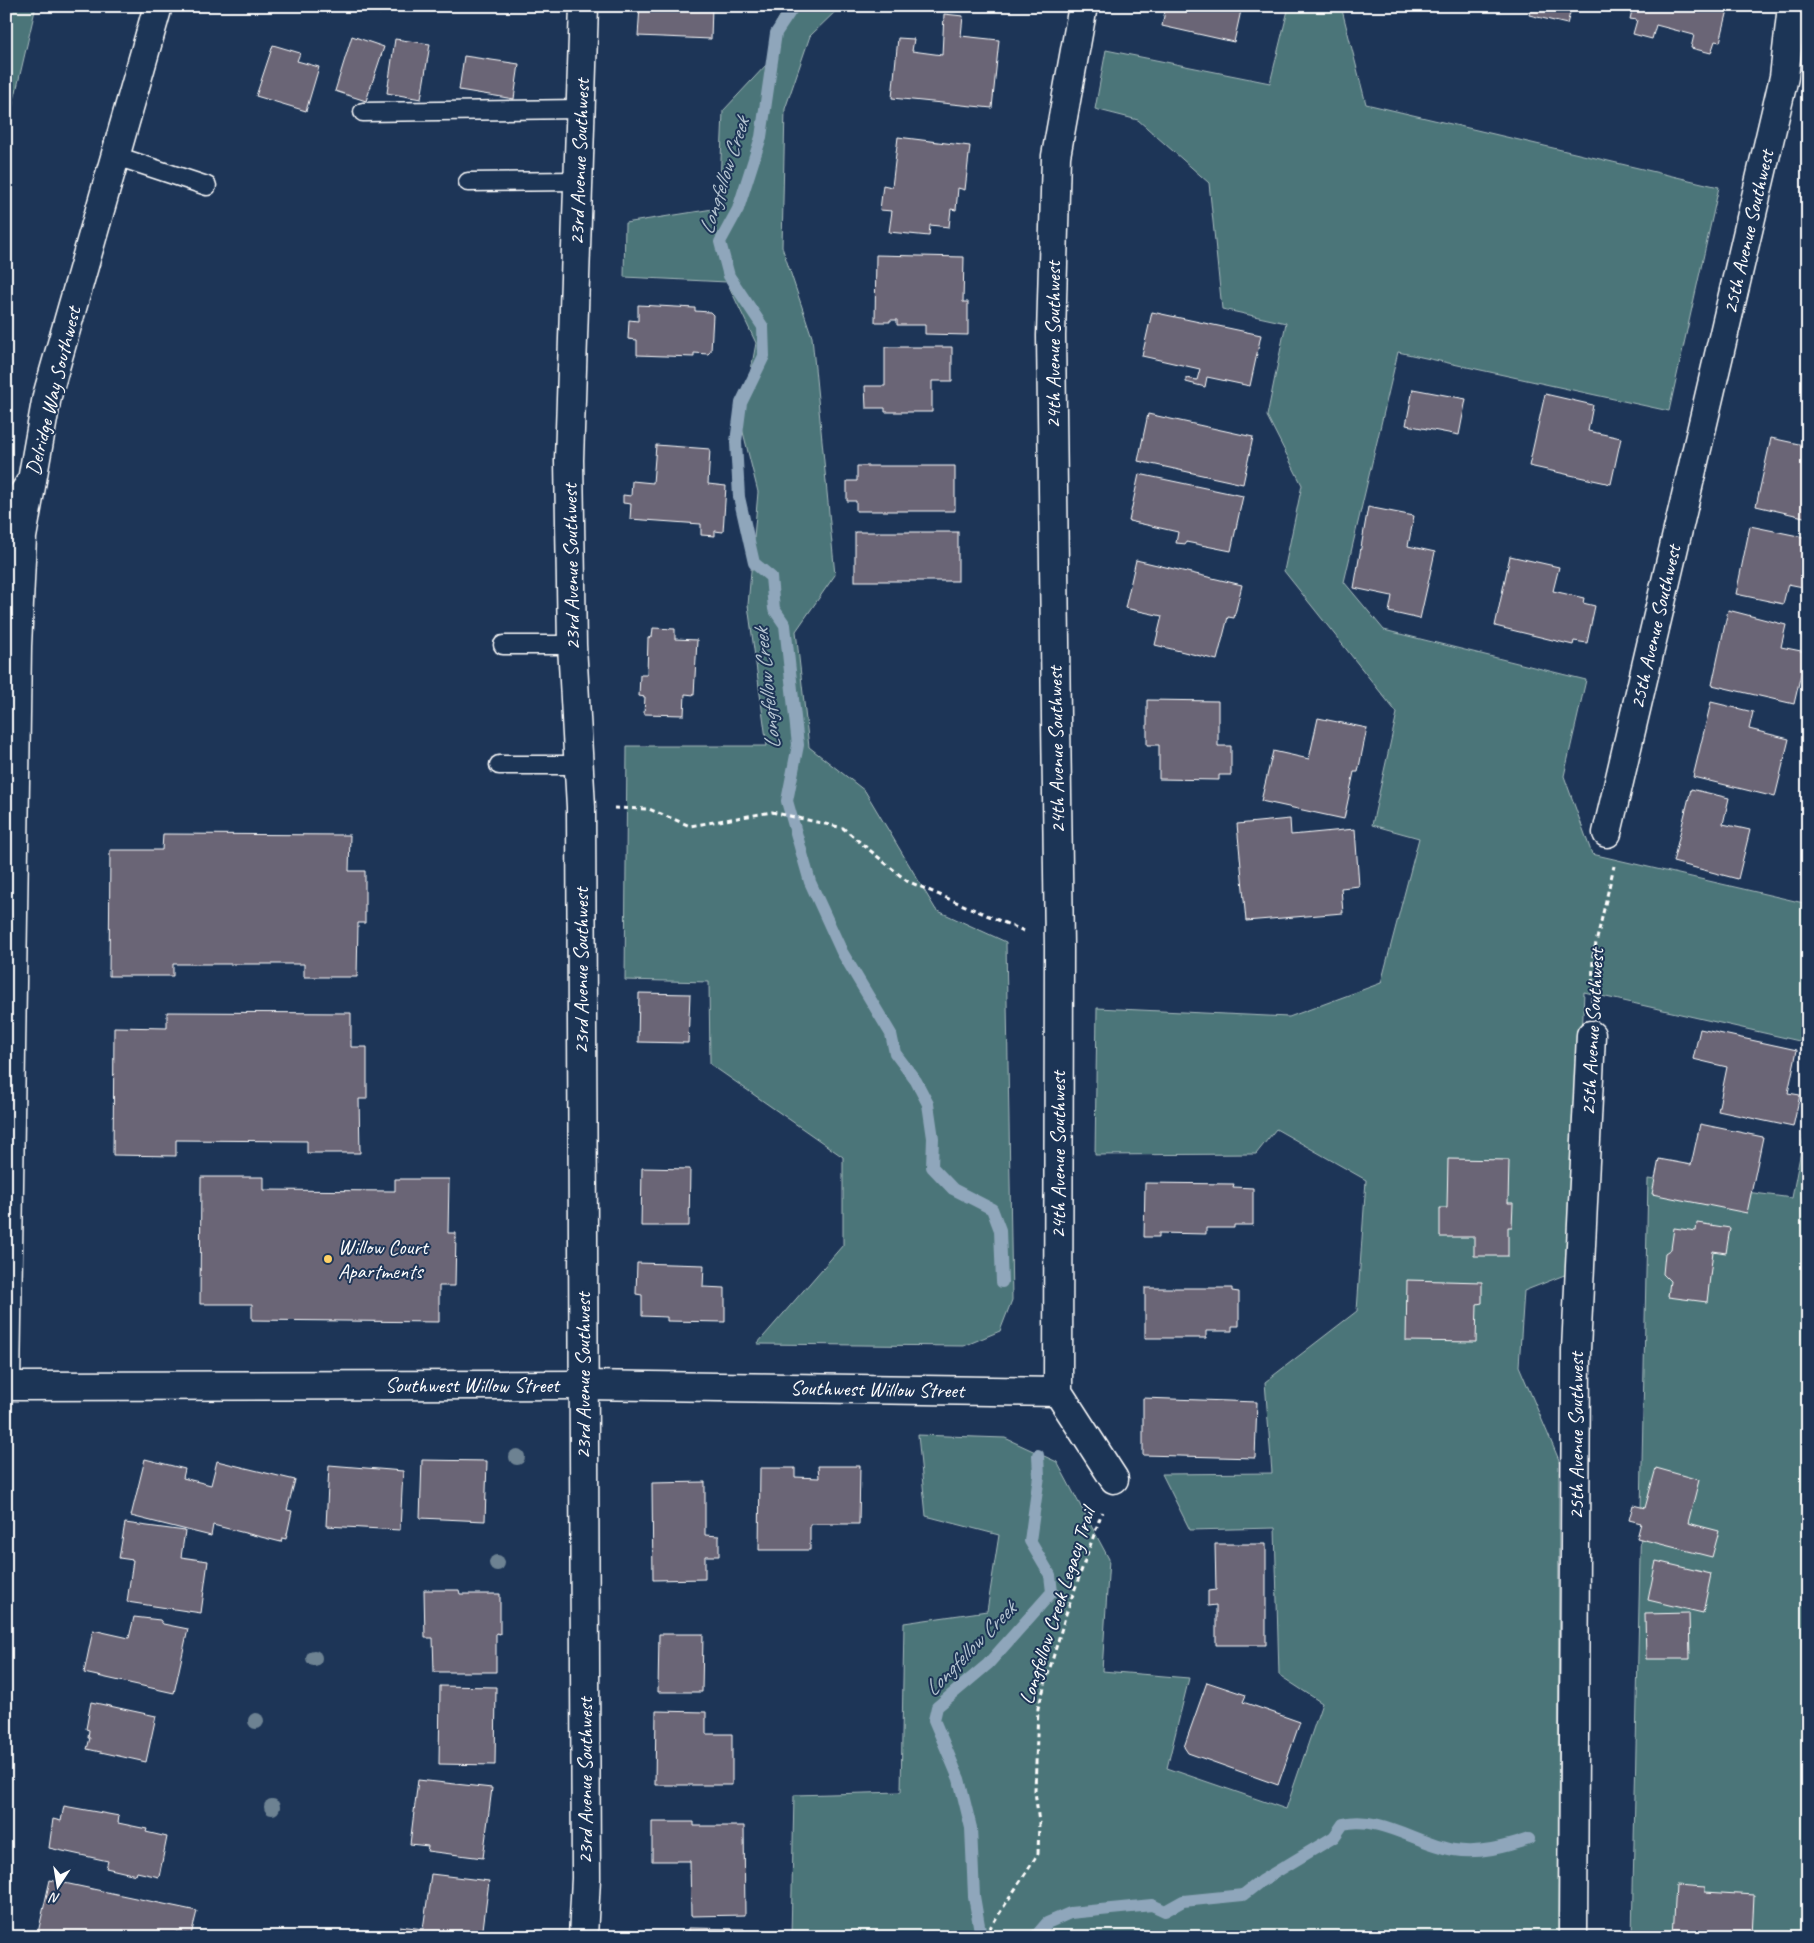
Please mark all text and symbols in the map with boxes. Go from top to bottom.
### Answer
street label: 23rd Avenue Southwest [563,76,595,246]
water label: Longfellow Creek [692,110,757,238]
street label: 25th Avenue Southwest [1717,146,1780,316]
street label: 24th Avenue Southwest [1040,259,1066,429]
street label: Delridge Way Southwest [20,302,87,478]
street label: 23rd Avenue Southwest [557,481,585,651]
street label: 25th Avenue Southwest [1624,541,1687,711]
water label: Longfellow Creek [746,623,787,751]
street label: 24th Avenue Southwest [1042,664,1070,834]
street label: 23rd Avenue Southwest [568,886,594,1054]
street label: 25th Avenue Southwest [1575,946,1609,1116]
street label: 24th Avenue Southwest [1045,1069,1071,1239]
place label: Willow Court Apartments [338,1234,430,1284]
marker: Willow Court Apartments [322,1253,334,1265]
street label: 23rd Avenue Southwest [570,1291,596,1459]
street label: 25th Avenue Southwest [1563,1350,1589,1520]
street label: Southwest Willow Street [385,1372,561,1398]
street label: Southwest Willow Street [790,1374,966,1404]
street label: Longfellow Creek Legacy Trail [1013,1501,1102,1707]
water label: Longfellow Creek [918,1593,1025,1702]
street label: 23rd Avenue Southwest [572,1696,598,1864]
north arrow [32,1860,82,1910]
text: N [47,1889,61,1907]

